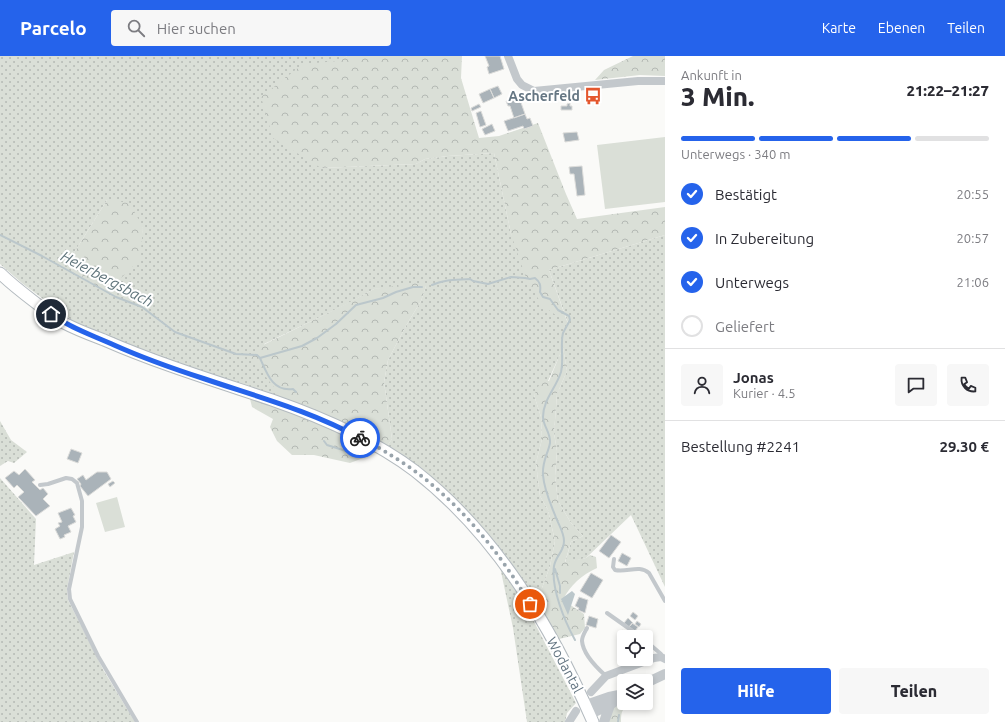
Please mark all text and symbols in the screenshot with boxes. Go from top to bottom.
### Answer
search box [111,10,391,46]
text: Parcelo [20,17,87,39]
icon: search [125,17,147,39]
text: Hier suchen [157,20,236,37]
text: Karte [822,20,856,36]
text: Ebenen [878,20,925,36]
text: Teilen [947,20,985,36]
text: Ankunft in [681,68,742,82]
text: 3 Min. [681,82,754,111]
text: 21:22–21:27 [906,82,989,99]
bus stop icon: Ascherfeld [583,86,603,106]
place label: Ascherfeld [508,88,580,104]
text: Unterwegs · 340 m [681,147,790,161]
icon: check [681,183,703,205]
text: Bestätigt [715,186,777,203]
text: 20:55 [956,187,989,201]
icon: check [681,227,703,249]
text: In Zubereitung [715,230,814,247]
text: 20:57 [956,231,989,245]
water label: Heierbergsbach [58,247,156,310]
icon: check [681,271,703,293]
text: Unterwegs [715,274,789,291]
text: 21:06 [956,275,989,289]
pin [34,297,68,331]
icon: home [40,303,62,325]
text: Geliefert [715,318,775,335]
button: person [681,364,723,406]
button: chat [895,364,937,406]
button: phone [947,364,989,406]
text: Jonas [733,369,774,386]
text: Kurier · 4.5 [733,386,796,400]
courier [340,418,380,458]
icon: bike [349,427,371,449]
text: Bestellung #2241 [681,438,800,455]
text: 29.30 € [939,438,989,455]
pin [513,587,547,621]
icon: bag [519,593,541,615]
map controls [617,630,653,710]
button: locate [617,630,653,666]
street label: Wodantal [544,634,586,696]
button: Hilfe [681,668,831,714]
button: Teilen [839,668,989,714]
button: layers [617,674,653,710]

